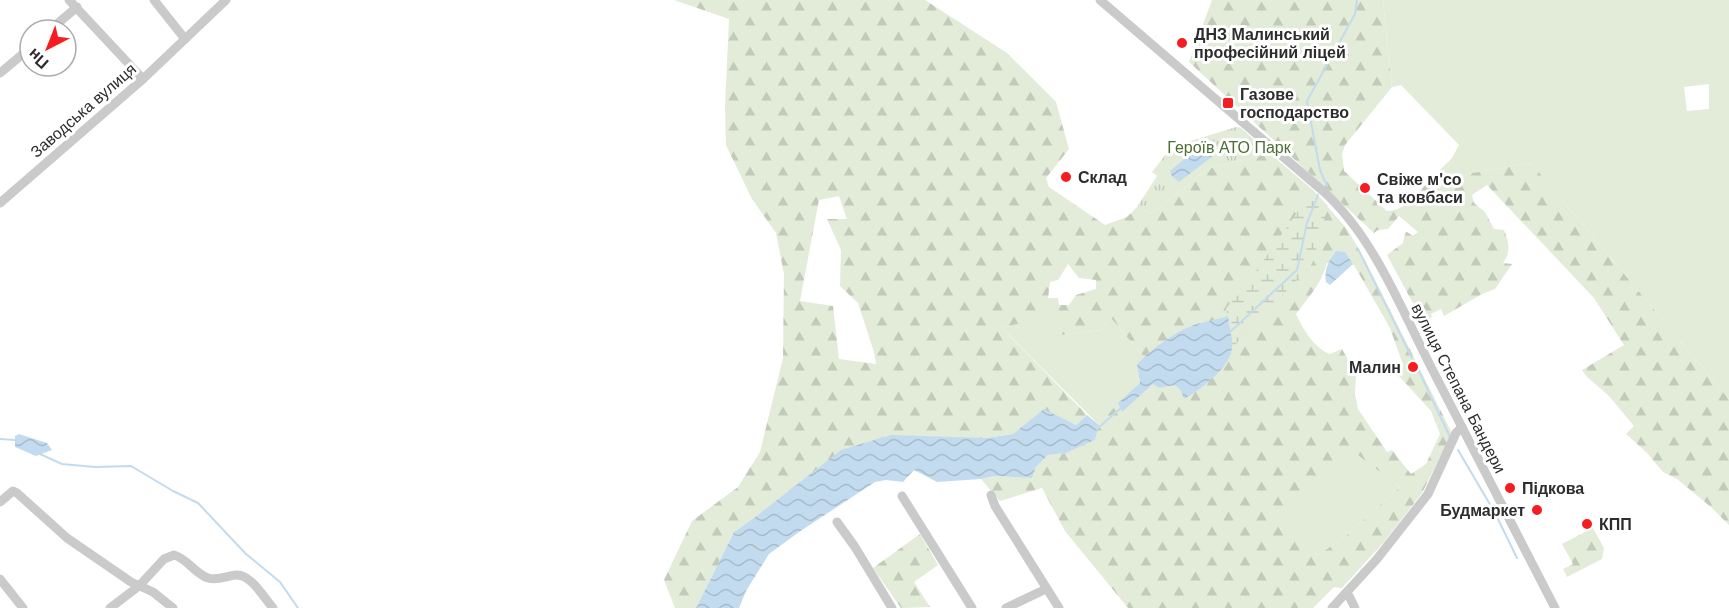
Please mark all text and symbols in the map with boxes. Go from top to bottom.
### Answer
north arrow [18,18,78,78]
place label: ДНЗ Малинський професійний ліцей [1194,26,1346,61]
marker: ДНЗ Малинський професійний ліцей [1175,36,1189,50]
text: Пн [25,45,52,72]
street label: Заводська вулиця [27,60,139,161]
place label: Газове господарство [1240,86,1349,121]
marker: Газове господарство [1221,96,1235,110]
park label: Героїв АТО Парк [1167,139,1292,156]
place label: Склад [1078,169,1127,186]
marker: Склад [1059,170,1073,184]
place label: Свіже м'со та ковбаси [1377,171,1463,206]
marker: Свіже м'со та ковбаси [1358,181,1372,195]
street label: вулиця Степана Бандери [1408,301,1509,476]
place label: Малин [1349,359,1401,376]
marker: Малин [1406,360,1420,374]
place label: Підкова [1522,480,1584,497]
marker: Підкова [1503,481,1517,495]
place label: Будмаркет [1440,502,1525,519]
marker: Будмаркет [1530,503,1544,517]
place label: КПП [1599,516,1632,533]
marker: КПП [1580,517,1594,531]

